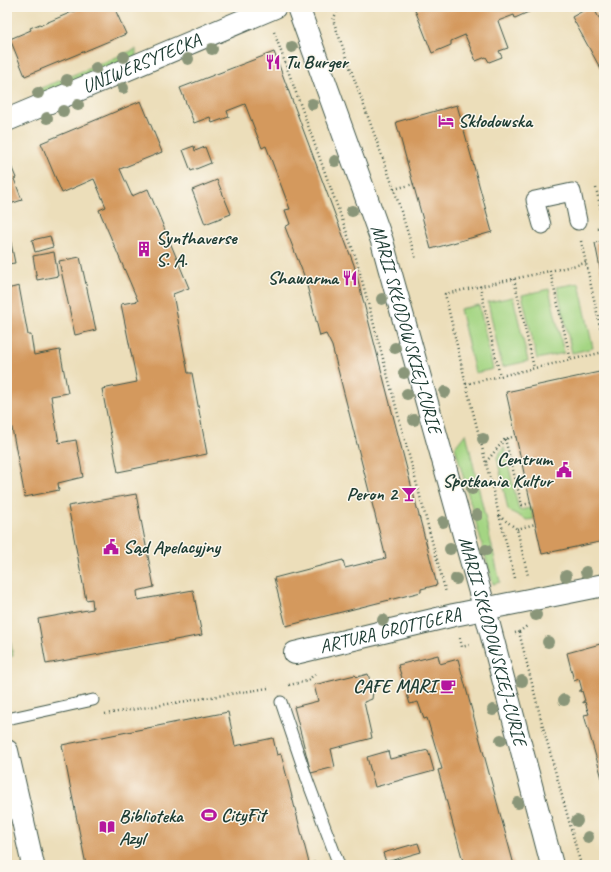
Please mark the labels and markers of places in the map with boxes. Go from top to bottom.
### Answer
place label: Tu Burger [285,50,350,74]
restaurant icon: Tu Burger [264,53,282,71]
place label: Skłodowska [458,109,534,133]
hotel icon: Skłodowska [437,112,455,130]
place label: Synthaverse S. A. [156,226,238,272]
building icon: Synthaverse S. A. [135,240,153,258]
place label: Shawarma [268,266,340,290]
restaurant icon: Shawarma [341,269,359,287]
place label: Centrum Spotkania Kultur [442,447,554,493]
public building icon: Centrum Spotkania Kultur [555,461,573,479]
place label: Peron 2 [347,482,399,506]
bar icon: Peron 2 [400,485,418,503]
place label: Sąd Apelacyjny [123,535,222,559]
public building icon: Sąd Apelacyjny [102,538,120,556]
place label: CAFE MARI [353,674,440,698]
cafe icon: CAFE MARI [439,677,457,695]
place label: CityFit [221,803,268,827]
place label: Biblioteka Azyl [119,804,184,850]
sports icon: CityFit [200,806,218,824]
library icon: Biblioteka Azyl [98,818,116,836]

